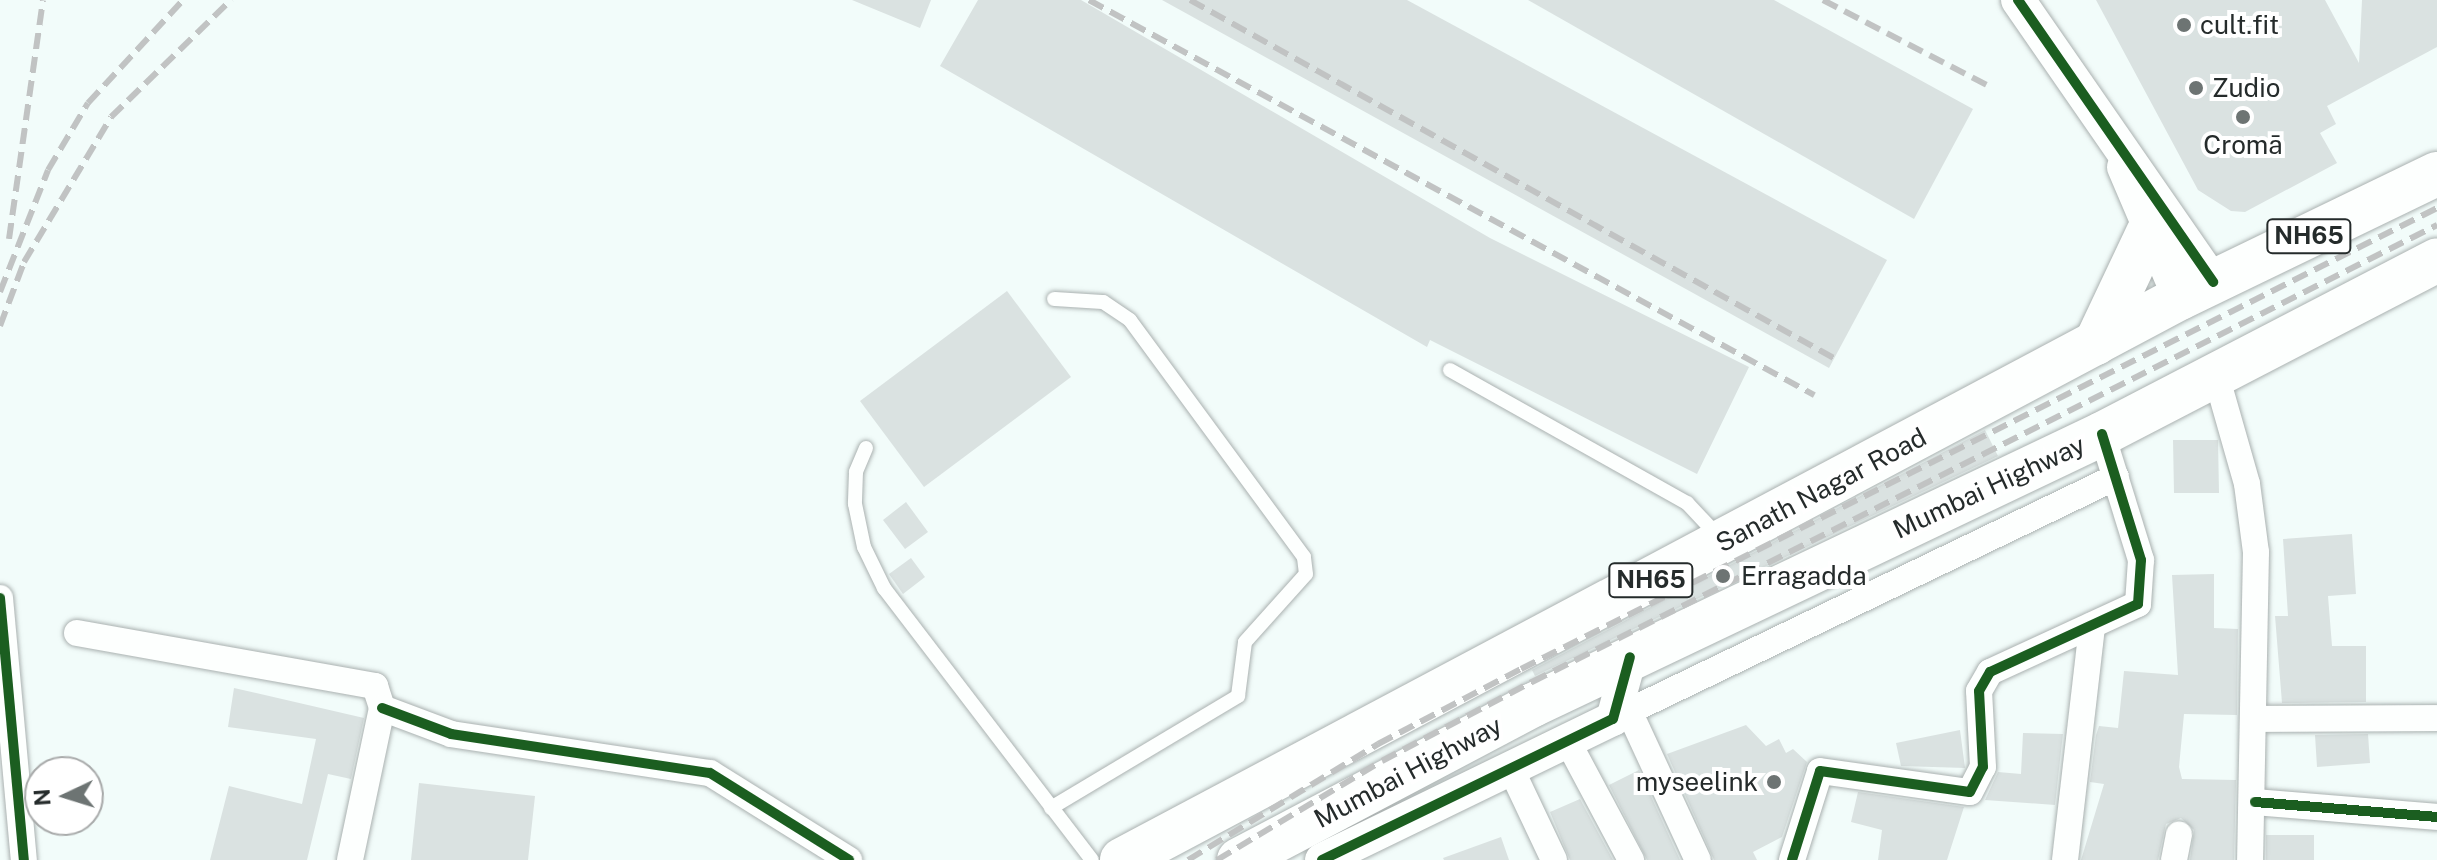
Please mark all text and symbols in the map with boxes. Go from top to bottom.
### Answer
place label: cult.fit [2200,9,2279,41]
marker: cult.fit [2175,16,2193,34]
place label: Zudio [2212,72,2280,104]
marker: Zudio [2187,79,2205,97]
marker: Cromā [2234,108,2252,126]
place label: Cromā [2203,129,2283,161]
road number: NH65 [2265,216,2353,256]
street label: Sanath Nagar Road [1710,421,1932,559]
street label: Mumbai Highway [1888,429,2090,545]
road number: NH65 [1607,560,1695,600]
place label: Erragadda [1741,560,1867,592]
marker: Erragadda [1712,565,1734,587]
street label: Mumbai Highway [1309,709,1507,835]
north arrow [24,756,104,836]
place label: myseelink [1636,766,1758,798]
marker: myseelink [1765,773,1783,791]
text: N [28,788,56,807]

